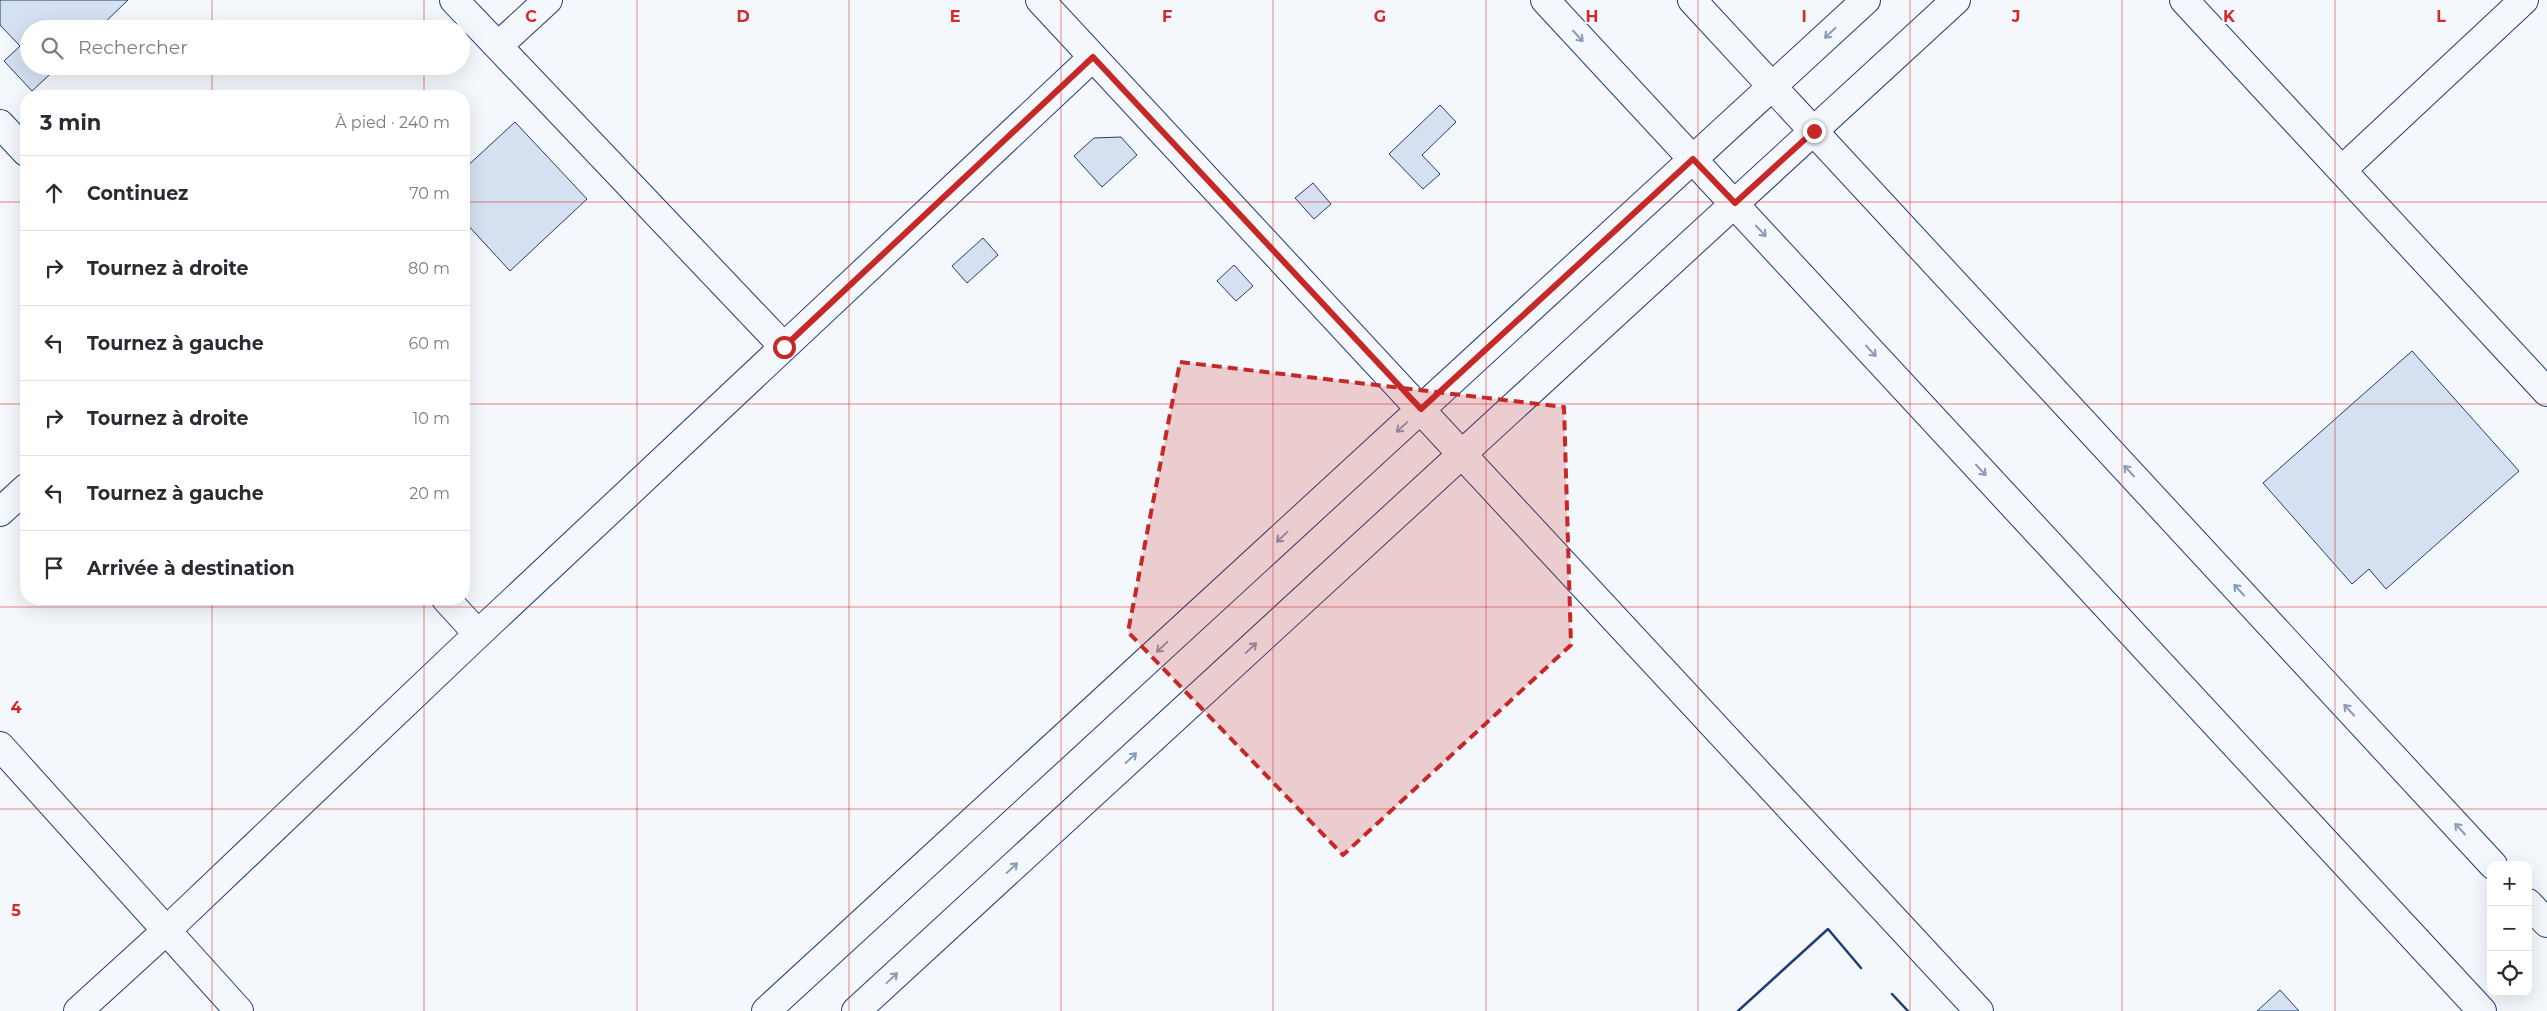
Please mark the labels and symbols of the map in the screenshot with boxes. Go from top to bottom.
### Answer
text: C [525,7,537,26]
text: D [736,7,750,26]
text: E [950,7,960,26]
text: F [1162,7,1172,26]
text: G [1374,7,1386,26]
text: H [1586,7,1598,26]
text: I [1801,7,1807,26]
text: J [2011,7,2020,26]
text: K [2223,7,2236,26]
text: L [2436,7,2446,26]
one-way arrow [1824,27,1837,39]
one-way arrow [1572,29,1584,42]
route end [1803,120,1826,143]
one-way arrow [1755,225,1767,238]
route start [773,336,796,359]
one-way arrow [1865,344,1877,357]
one-way arrow [1395,421,1408,433]
one-way arrow [1975,463,1987,476]
one-way arrow [2123,465,2135,477]
one-way arrow [1275,531,1288,543]
one-way arrow [2233,584,2245,597]
one-way arrow [1156,641,1169,653]
one-way arrow [1245,642,1257,654]
text: 4 [10,698,22,717]
one-way arrow [2344,703,2355,716]
one-way arrow [1125,752,1138,764]
one-way arrow [2454,823,2466,835]
one-way arrow [1005,862,1018,874]
text: 5 [11,901,21,920]
one-way arrow [886,972,899,984]

